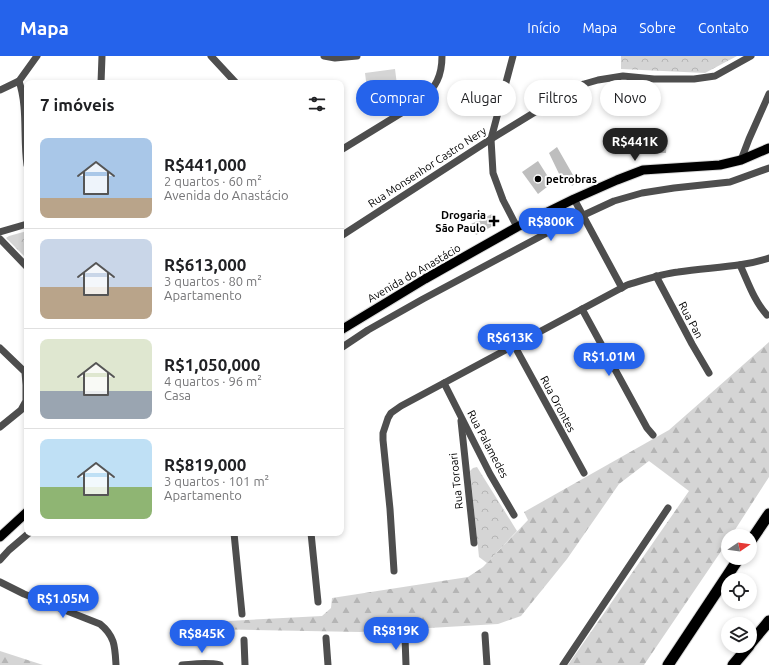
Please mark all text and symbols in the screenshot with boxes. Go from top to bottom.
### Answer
text: Mapa [20,17,69,39]
text: Início [527,20,560,36]
text: Mapa [582,20,617,36]
text: Sobre [639,20,676,36]
text: Contato [698,20,749,36]
chip: Comprar [356,80,439,116]
chip: Alugar [447,80,516,116]
chip: Filtros [524,80,592,116]
chip: Novo [600,80,661,116]
icon: filters [306,93,328,115]
text: 7 imóveis [40,95,115,114]
street label: Rua Monsenhor Castro Nery [366,124,489,210]
pin: R$441K [602,128,668,162]
text: R$441K [612,134,658,148]
icon: home [72,154,120,202]
text: R$441,000 [164,155,246,174]
place label: petrobras [546,173,597,185]
text: 2 quartos · 60 m² [164,174,262,188]
marker: petrobras [533,174,543,184]
text: Avenida do Anastácio [164,188,289,202]
pin: R$800K [518,208,584,242]
place label: Drogaria São Paulo [435,209,486,234]
text: R$800K [528,214,574,228]
marker: Drogaria São Paulo [489,216,499,226]
street label: Avenida do Anastácio [365,241,463,305]
icon: home [72,255,120,303]
text: R$613,000 [164,255,246,274]
text: 3 quartos · 80 m² [164,274,262,288]
text: Apartamento [164,288,242,302]
street label: Rua Pan [676,300,706,340]
pin: R$613K [477,324,543,358]
text: R$613K [487,330,533,344]
pin: R$1.01M [572,343,646,377]
text: R$1.01M [583,349,635,363]
icon: home [72,355,120,403]
text: R$1,050,000 [164,355,260,374]
text: 4 quartos · 96 m² [164,374,262,388]
street label: Rua Orontes [538,374,578,434]
text: Casa [164,388,191,402]
street label: Rua Palamedes [465,408,511,480]
street label: Rua Toroari [447,452,465,510]
icon: home [72,455,120,503]
text: R$819,000 [164,455,246,474]
text: 3 quartos · 101 m² [164,474,269,488]
text: Apartamento [164,488,242,502]
north arrow [721,529,757,565]
map controls [721,529,757,653]
button: locate [721,573,757,609]
pin: R$1.05M [26,585,100,619]
text: R$1.05M [37,591,89,605]
pin: R$819K [363,617,429,651]
button: layers [721,617,757,653]
pin: R$845K [169,620,235,654]
text: R$819K [373,623,419,637]
text: R$845K [179,626,225,640]

